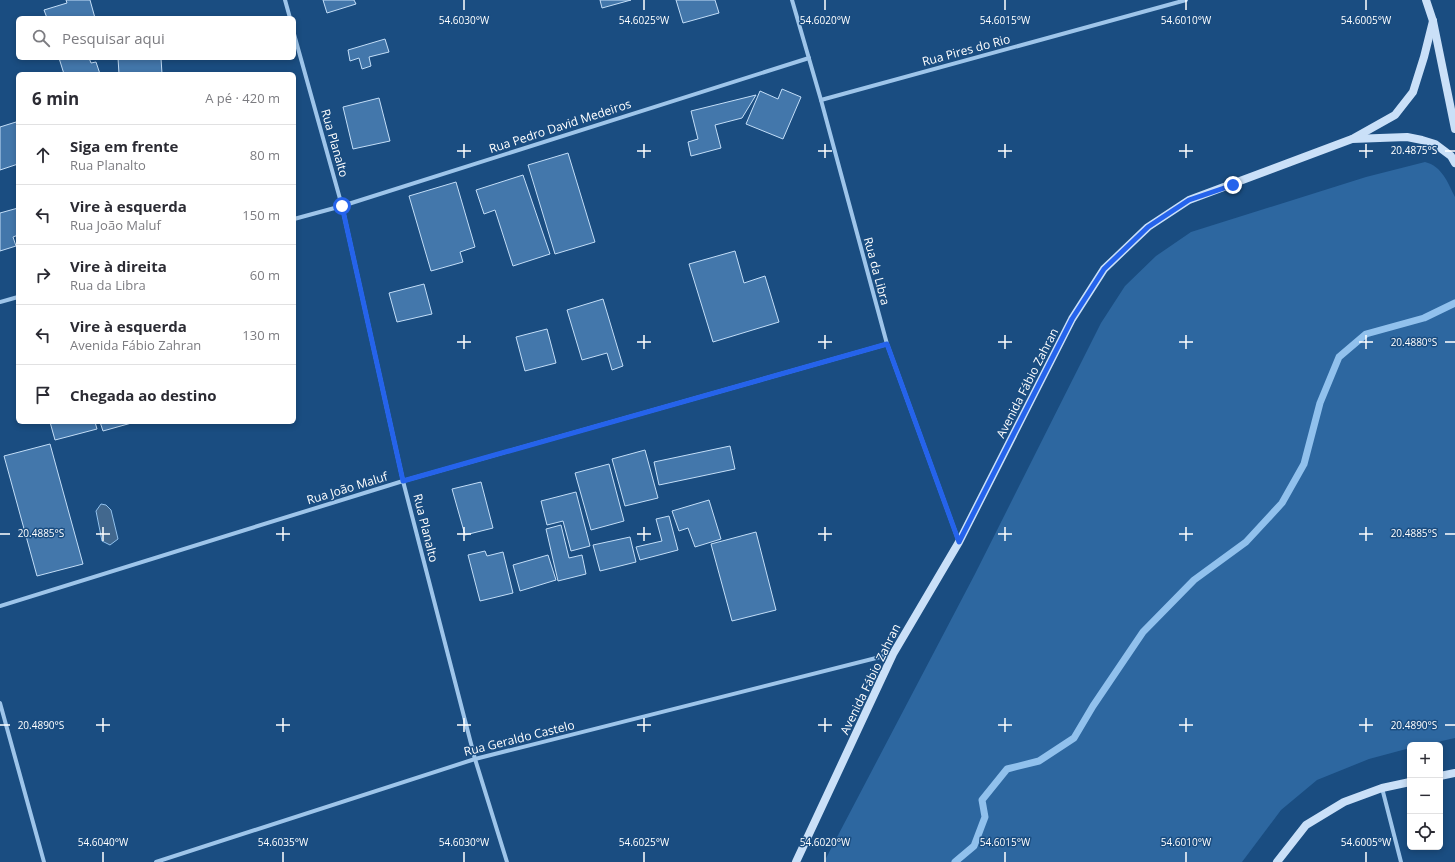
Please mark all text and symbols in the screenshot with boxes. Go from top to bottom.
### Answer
text: 54.6030°W [439,13,490,27]
text: 54.6025°W [619,13,670,27]
text: 54.6020°W [800,13,851,27]
text: 54.6015°W [980,13,1031,27]
text: 54.6010°W [1161,13,1212,27]
text: 54.6005°W [1341,13,1392,27]
search box [16,16,296,60]
icon: search [30,27,52,49]
text: Pesquisar aqui [62,28,165,48]
street label: Rua Pires do Rio [920,30,1012,70]
text: 6 min [32,87,79,110]
text: A pé · 420 m [205,89,280,107]
street label: Rua Pedro David Medeiros [487,95,633,157]
street label: Rua Planalto [317,107,353,179]
text: Siga em frente [70,136,178,156]
text: 20.4875°S [1391,143,1437,157]
icon: ahead [32,144,54,166]
text: 80 m [250,146,280,164]
text: Rua Planalto [70,156,146,174]
route end [1224,176,1242,194]
text: Vire à esquerda [70,196,187,216]
route start [333,197,351,215]
icon: left [32,204,54,226]
text: 150 m [242,206,280,224]
text: Rua João Maluf [70,216,161,234]
street label: Rua da Libra [860,235,894,307]
text: Vire à direita [70,256,167,276]
icon: right [32,264,54,286]
text: 60 m [250,266,280,284]
text: Rua da Libra [70,276,146,294]
text: Vire à esquerda [70,316,187,336]
icon: left [32,324,54,346]
street label: Avenida Fábio Zahran [992,325,1062,441]
text: 130 m [242,326,280,344]
text: 20.4880°S [1391,335,1437,349]
text: Avenida Fábio Zahran [70,336,201,354]
icon: arrive [32,384,54,406]
text: Chegada ao destino [70,385,217,405]
street label: Rua João Maluf [304,467,391,508]
street label: Rua Planalto [409,492,443,564]
text: 20.4885°S [18,526,64,540]
text: 20.4885°S [1391,526,1437,540]
street label: Avenida Fábio Zahran [836,621,904,737]
street label: Rua Geraldo Castelo [462,716,576,760]
text: 20.4890°S [18,718,64,732]
text: 20.4890°S [1391,718,1437,732]
map controls [1407,742,1443,850]
button: + [1407,742,1443,778]
button: − [1407,778,1443,814]
button: locate [1407,814,1443,850]
text: 54.6040°W [78,835,129,849]
text: 54.6035°W [258,835,309,849]
text: 54.6030°W [439,835,490,849]
text: 54.6025°W [619,835,670,849]
text: 54.6020°W [800,835,851,849]
text: 54.6015°W [980,835,1031,849]
text: 54.6010°W [1161,835,1212,849]
text: 54.6005°W [1341,835,1392,849]

